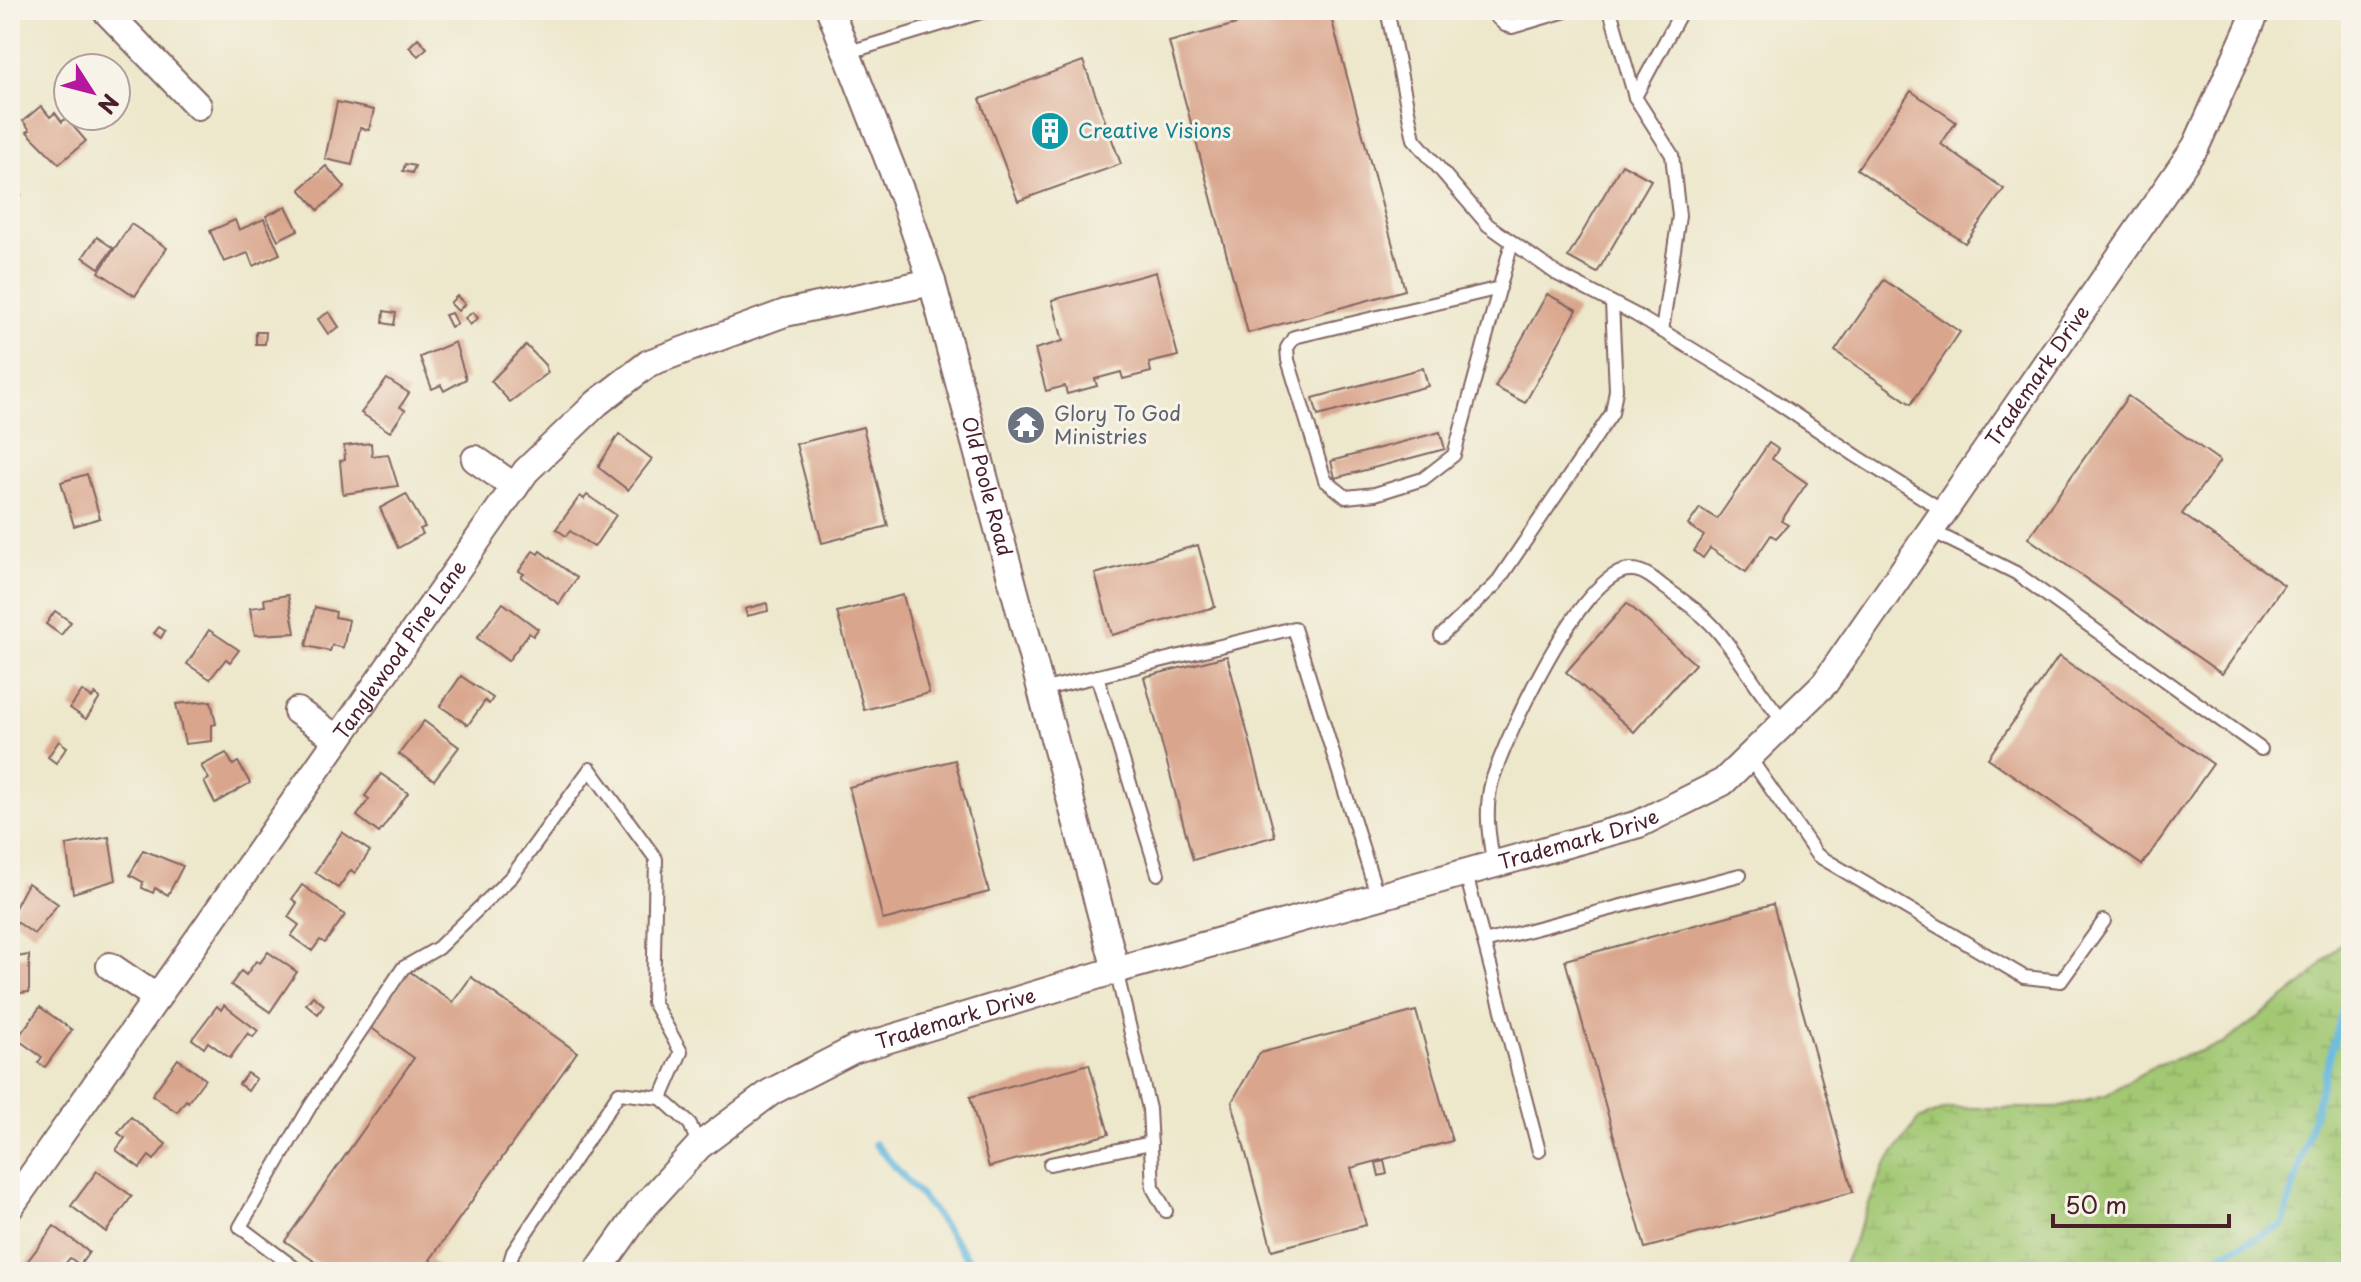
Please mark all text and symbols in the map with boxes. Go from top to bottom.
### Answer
north arrow [52,52,132,132]
text: N [91,88,128,121]
building icon: Creative Visions [1029,110,1071,152]
place label: Creative Visions [1078,115,1231,145]
street label: Trademark Drive [1977,298,2096,452]
place label: Glory To God Ministries [1054,398,1181,451]
temple icon: Glory To God Ministries [1005,404,1047,446]
street label: Old Poole Road [955,413,1021,559]
street label: Tanglewood Pine Lane [326,554,473,746]
street label: Trademark Drive [1495,800,1664,877]
street label: Trademark Drive [872,979,1039,1056]
scale bar [2053,1178,2229,1228]
text: 50 m [2065,1186,2127,1222]

